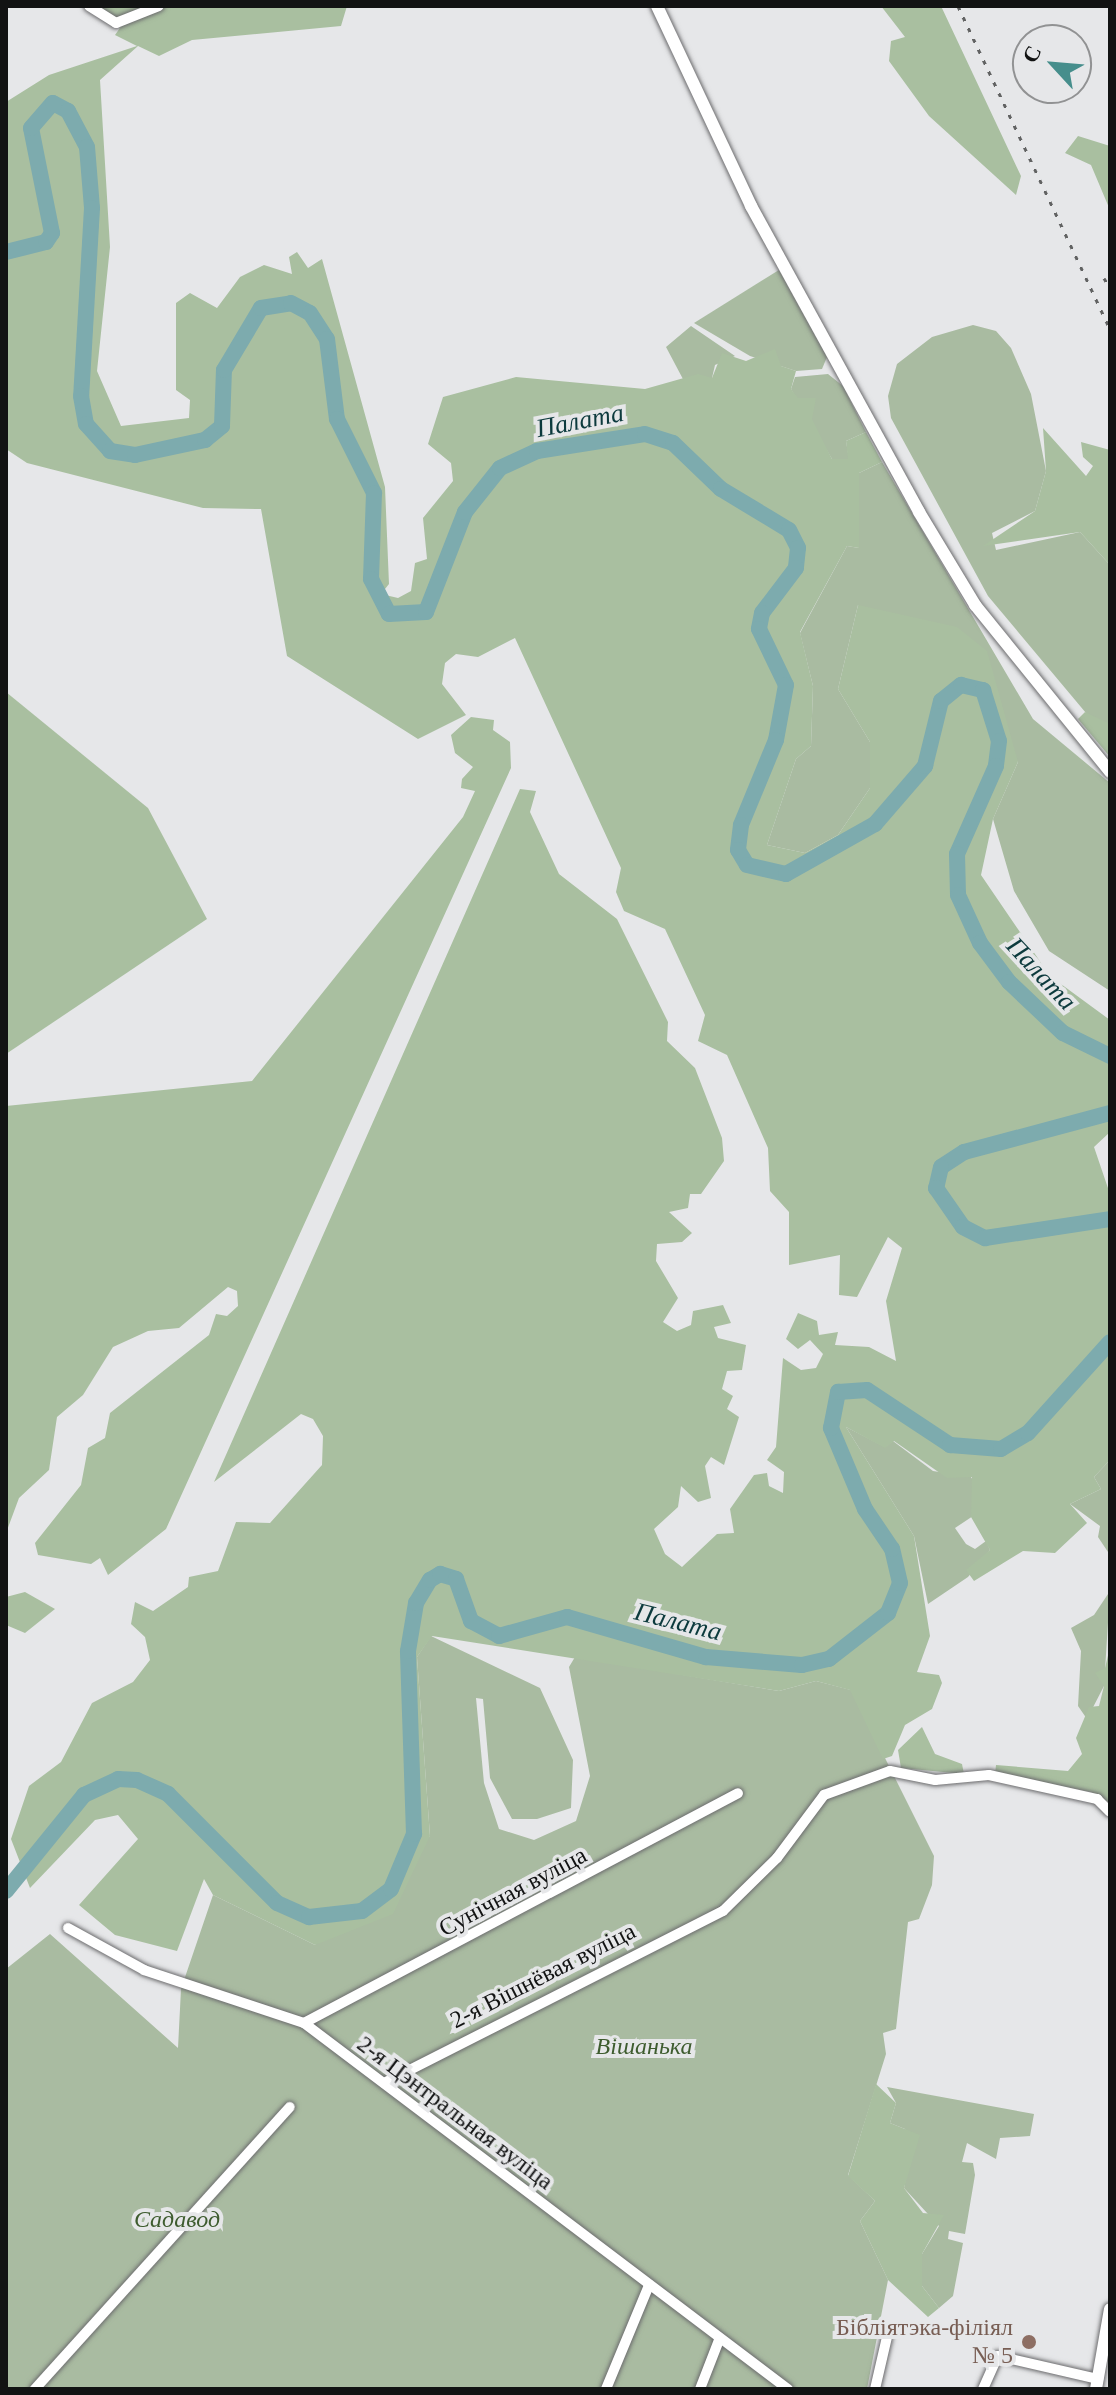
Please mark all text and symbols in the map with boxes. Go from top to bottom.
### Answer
north arrow [1012,24,1092,104]
text: С [1017,42,1046,67]
water label: Палата [534,397,626,445]
water label: Палата [999,931,1083,1017]
water label: Палата [631,1596,725,1648]
street label: Сунічная вуліца [434,1841,592,1943]
street label: 2-я Вішнёвая вуліца [446,1917,640,2035]
street label: 2-я Цэнтральная вуліца [351,2030,559,2196]
park label: Вішанька [596,2033,692,2061]
park label: Садавод [134,2206,220,2234]
place label: Бібліятэка-філіял № 5 [836,2314,1013,2370]
marker: Бібліятэка-філіял № 5 [1020,2333,1038,2351]

